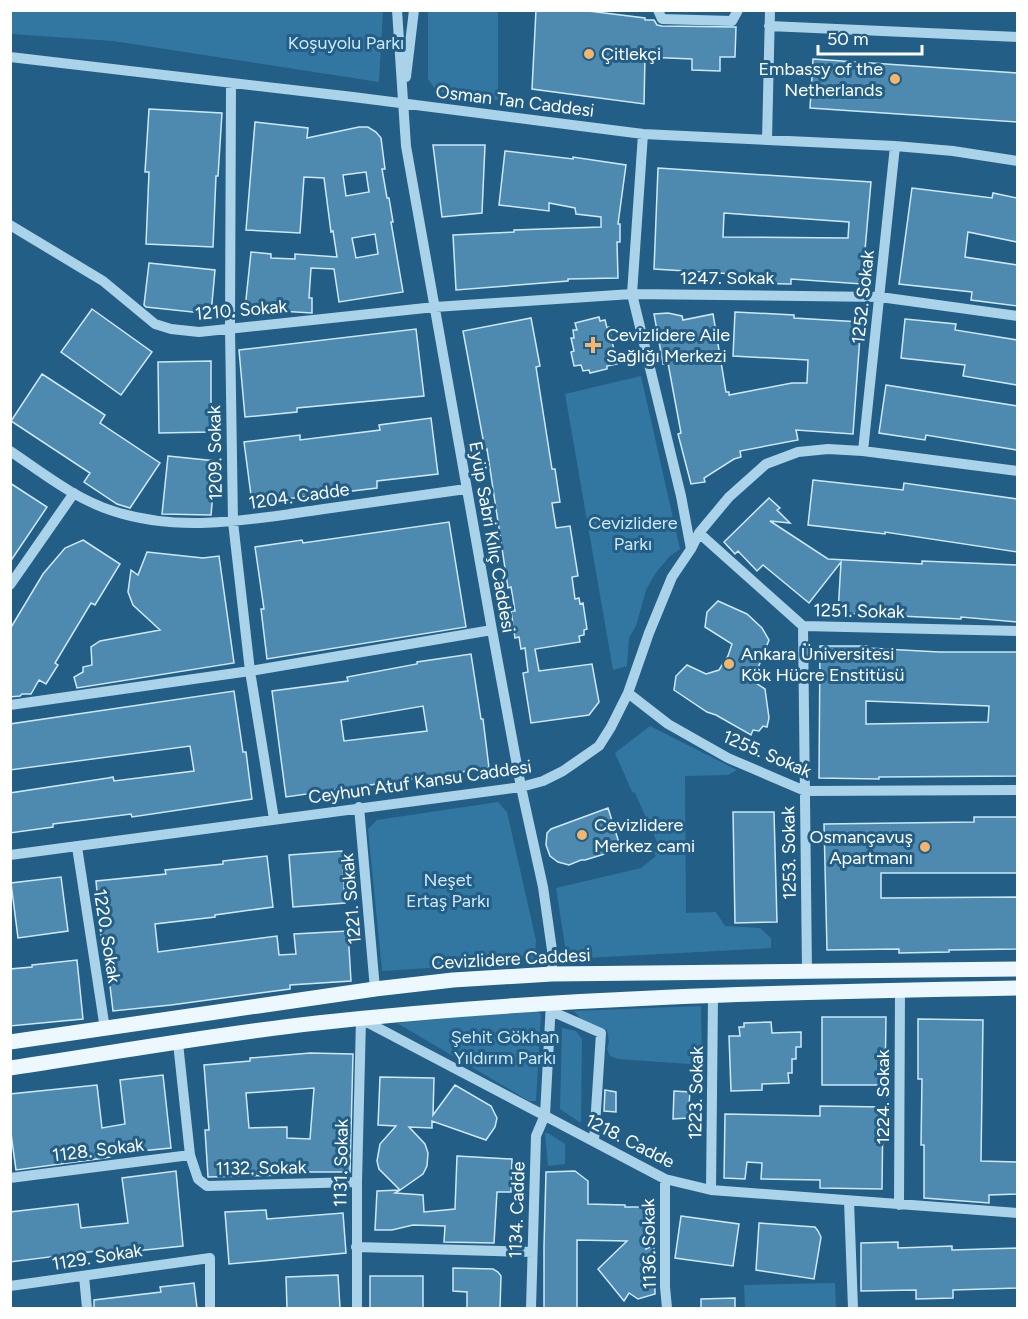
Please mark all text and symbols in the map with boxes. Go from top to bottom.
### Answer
scale bar [818,18,922,56]
text: 50 m [827,28,869,50]
park label: Koşuyolu Parkı [288,32,404,54]
place label: Çitlekçi [601,43,661,65]
marker: Çitlekçi [582,47,596,61]
place label: Embassy of the Netherlands [758,58,883,101]
marker: Embassy of the Netherlands [888,72,902,86]
street label: Osman Tan Caddesi [435,80,595,122]
street label: 1252. Sokak [847,249,879,345]
street label: 1247. Sokak [680,267,775,289]
street label: 1210. Sokak [194,295,288,325]
place label: Cevizlidere Aile Sağlığı Merkezi [606,324,730,367]
marker: Cevizlidere Aile Sağlığı Merkezi [584,336,602,354]
street label: 1209. Sokak [203,405,227,501]
street label: Eyüp Sabri Kılıç Caddesi [464,440,520,634]
street label: 1204. Cadde [247,478,351,514]
park label: Cevizlidere Parkı [588,512,678,555]
street label: 1251. Sokak [813,599,905,623]
place label: Ankara Üniversitesi Kök Hücre Enstitüsü [741,643,904,686]
marker: Ankara Üniversitesi Kök Hücre Enstitüsü [722,657,736,671]
street label: 1255. Sokak [719,725,815,783]
street label: Ceyhun Atuf Kansu Caddesi [307,755,533,809]
street label: 1253. Sokak [777,806,801,900]
place label: Cevizlidere Merkez cami [594,814,695,857]
place label: Osmançavuş Apartmanı [809,826,913,869]
marker: Cevizlidere Merkez cami [575,828,589,842]
marker: Osmançavuş Apartmanı [918,840,932,854]
street label: 1221. Sokak [336,852,366,945]
park label: Neşet Ertaş Parkı [406,869,490,912]
street label: 1220. Sokak [89,887,125,985]
street label: Cevizlidere Caddesi [431,944,591,974]
park label: Şehit Gökhan Yıldırım Parkı [451,1026,559,1069]
street label: 1223. Sokak [684,1046,708,1140]
street label: 1224. Sokak [872,1049,894,1144]
street label: 1218. Cadde [582,1109,678,1173]
street label: 1131. Sokak [329,1118,353,1207]
street label: 1128. Sokak [51,1133,145,1167]
street label: 1132. Sokak [215,1156,307,1180]
street label: 1134. Cadde [504,1161,530,1259]
street label: 1136. Sokak [637,1198,661,1290]
street label: 1129. Sokak [50,1239,144,1275]

